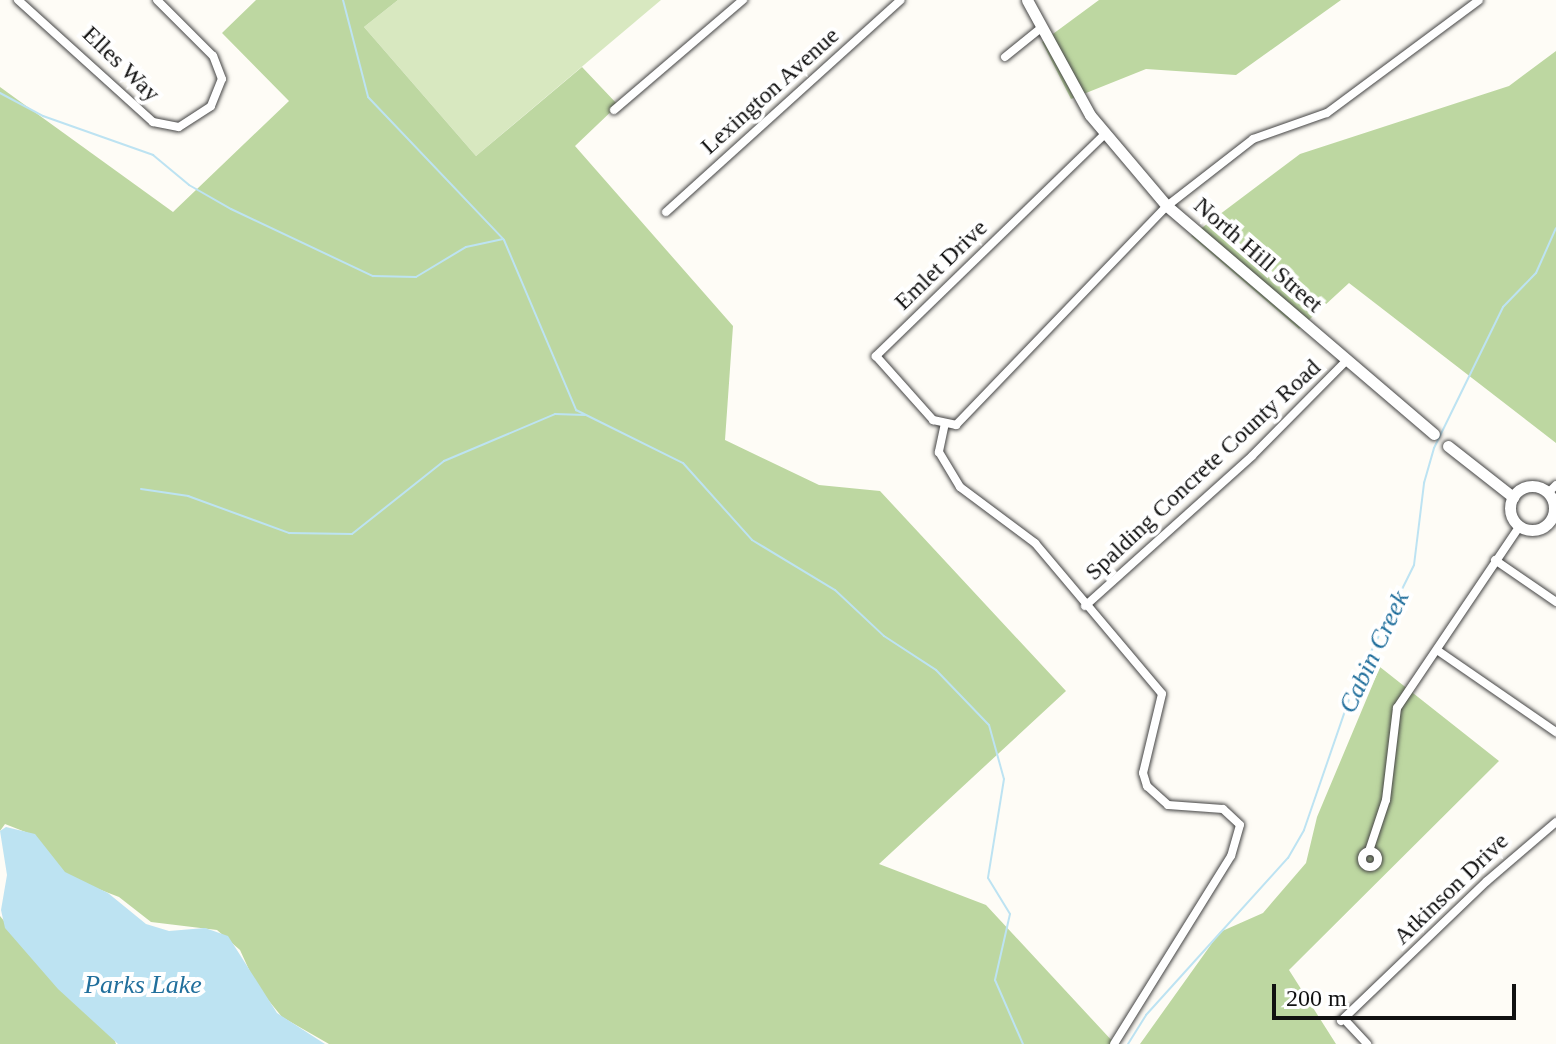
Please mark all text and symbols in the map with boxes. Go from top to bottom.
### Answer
street label: Elles Way [76,20,166,108]
street label: Lexington Avenue [694,21,846,161]
street label: North Hill Street [1188,191,1328,319]
street label: Emlet Drive [889,214,993,316]
street label: Spalding Concrete County Road [1079,353,1327,587]
water label: Cabin Creek [1332,586,1416,718]
street label: Atkinson Drive [1388,827,1514,951]
scale bar [1276,968,1520,1018]
water label: Parks Lake [84,969,202,1001]
text: 200 m [1286,985,1347,1011]

